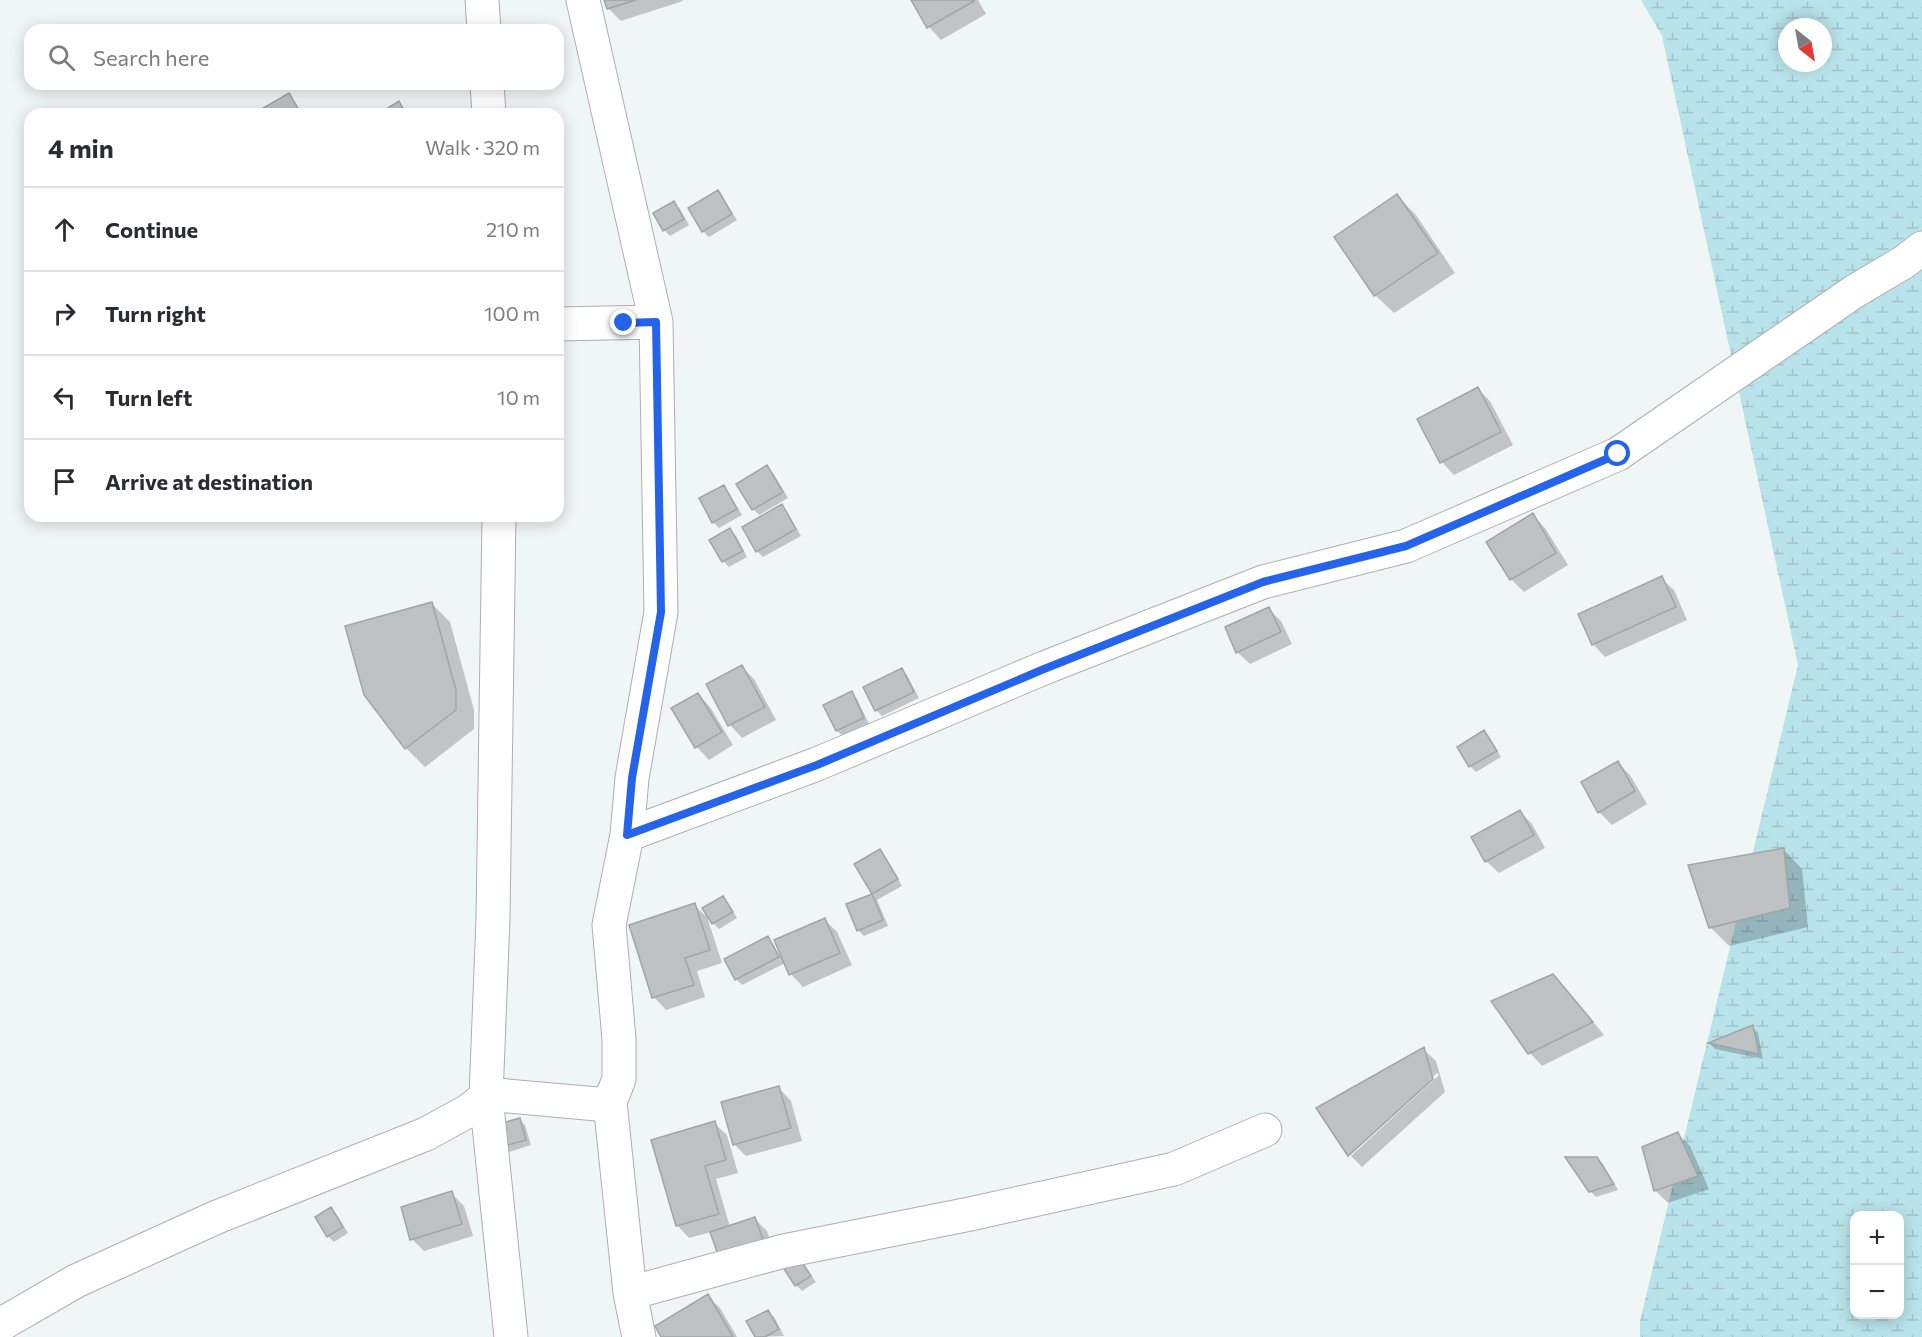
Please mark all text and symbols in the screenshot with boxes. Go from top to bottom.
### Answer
north arrow [1778,18,1832,72]
search box [24,24,564,90]
icon: search [45,41,78,74]
text: Search here [93,44,209,71]
text: 4 min [48,132,114,163]
text: Walk · 320 m [425,135,540,159]
icon: ahead [48,213,81,246]
text: Continue [105,216,198,243]
text: 210 m [486,217,540,241]
icon: right [48,297,81,330]
text: Turn right [105,300,206,327]
text: 100 m [484,301,540,325]
route end [610,309,636,335]
icon: left [48,381,81,414]
text: Turn left [105,384,192,411]
text: 10 m [497,385,540,409]
route start [1604,440,1630,466]
icon: arrive [48,465,81,498]
text: Arrive at destination [105,468,313,495]
map controls [1850,1211,1904,1319]
button: + [1850,1211,1904,1265]
button: − [1850,1265,1904,1319]

